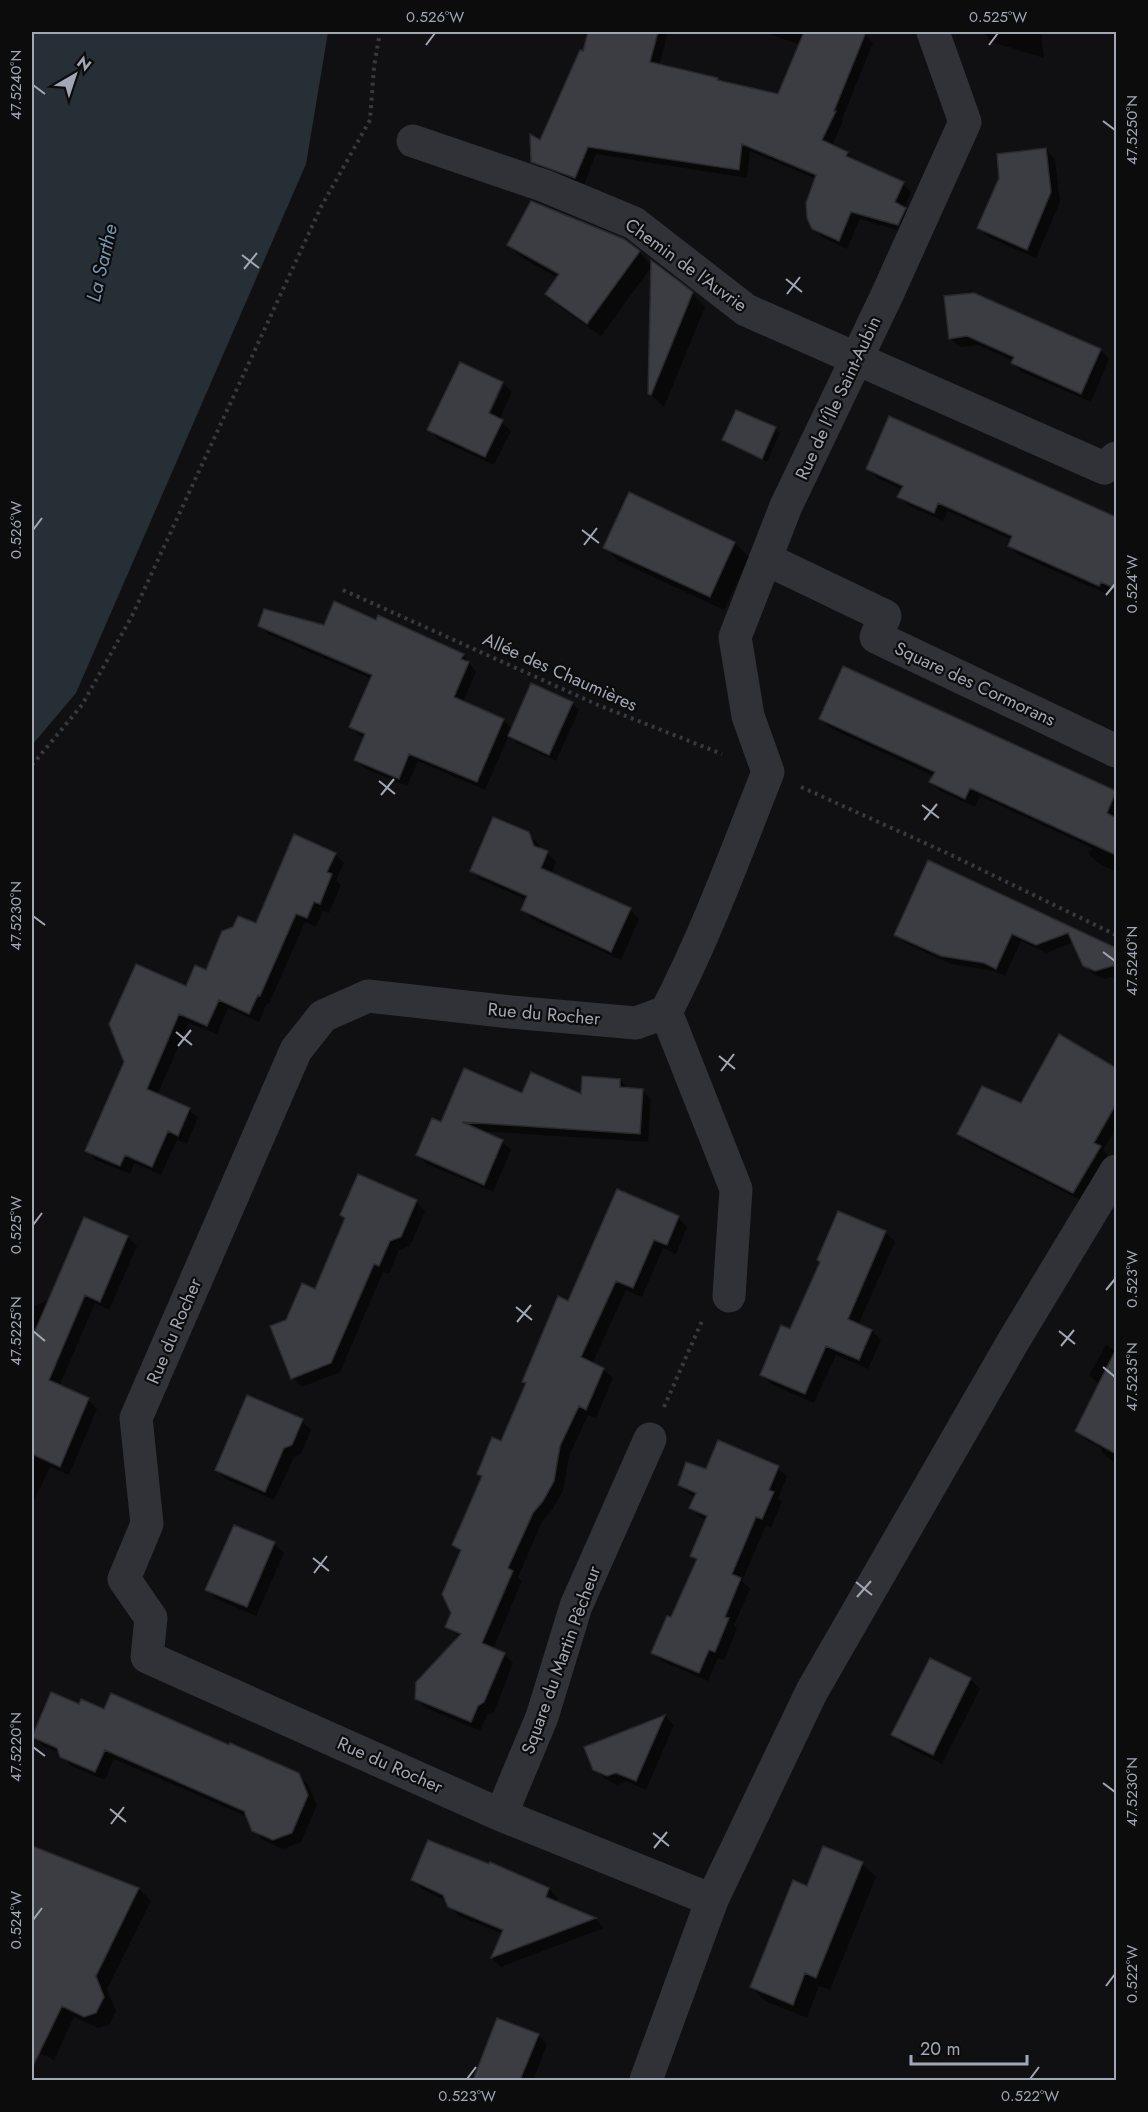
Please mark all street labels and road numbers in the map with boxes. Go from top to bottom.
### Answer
street label: Chemin de l'Auvrie [620,212,752,318]
street label: Rue de l'Île Saint-Aubin [789,312,887,484]
street label: Allée des Chaumières [479,626,641,718]
street label: Square des Cormorans [890,635,1060,733]
street label: Rue du Rocher [487,996,602,1032]
street label: Rue du Rocher [140,1273,208,1388]
street label: Square du Martin Pêcheur [515,1561,607,1758]
street label: Rue du Rocher [333,1730,448,1800]

